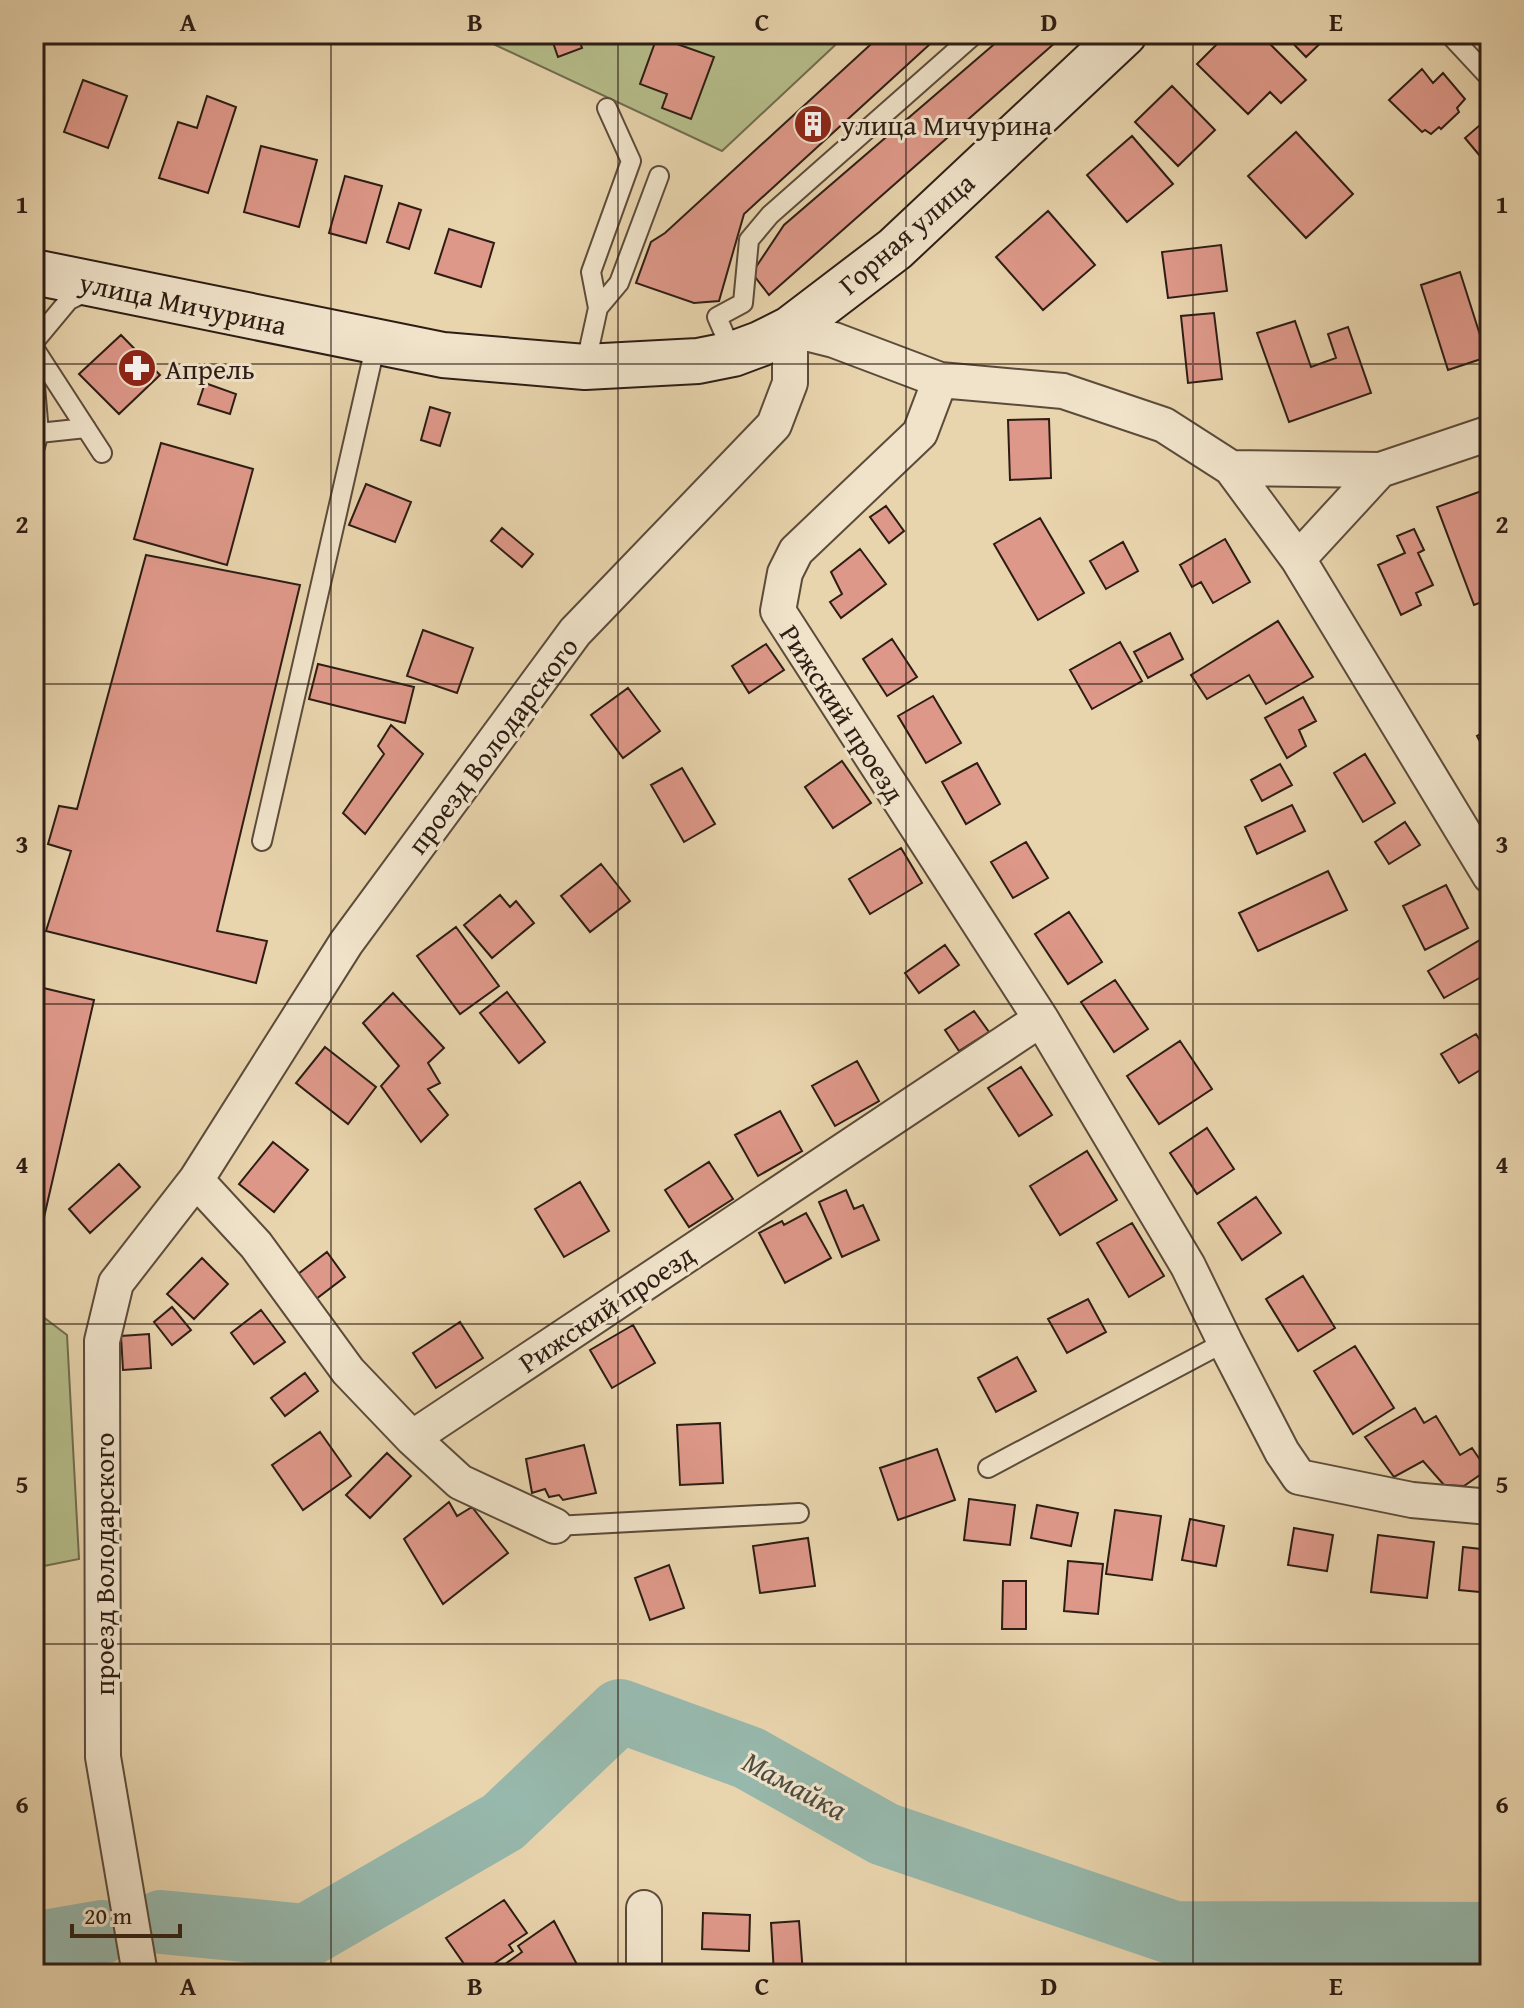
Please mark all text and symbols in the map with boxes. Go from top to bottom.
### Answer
text: A [180,2,197,41]
text: B [467,2,483,41]
text: C [755,2,769,41]
text: D [1041,2,1057,41]
text: E [1329,2,1343,41]
building icon: улица Мичурина [792,103,834,145]
place label: улица Мичурина [840,104,1053,145]
street label: Горная улица [829,162,984,304]
text: 1 [15,184,29,223]
text: 1 [1495,184,1509,223]
street label: улица Мичурина [75,261,291,345]
pharmacy icon: Апрель [116,347,158,389]
place label: Апрель [165,348,255,389]
text: 2 [15,504,29,543]
text: 2 [1495,504,1509,543]
street label: Рижский проезд [770,616,916,810]
street label: проезд Володарского [397,628,587,862]
text: 3 [15,824,29,863]
text: 3 [1495,824,1509,863]
text: 4 [15,1144,29,1183]
text: 4 [1495,1144,1509,1183]
street label: Рижский проезд [510,1234,702,1382]
street label: проезд Володарского [83,1433,124,1695]
text: 5 [15,1464,29,1503]
text: 5 [1495,1464,1509,1503]
water label: Мамайка [735,1739,855,1831]
text: 6 [15,1784,29,1823]
text: 6 [1495,1784,1509,1823]
scale bar [72,1888,180,1938]
text: 20 m [84,1898,132,1933]
text: A [180,1966,197,2005]
text: B [467,1966,483,2005]
text: C [755,1966,769,2005]
text: D [1041,1966,1057,2005]
text: E [1329,1966,1343,2005]

